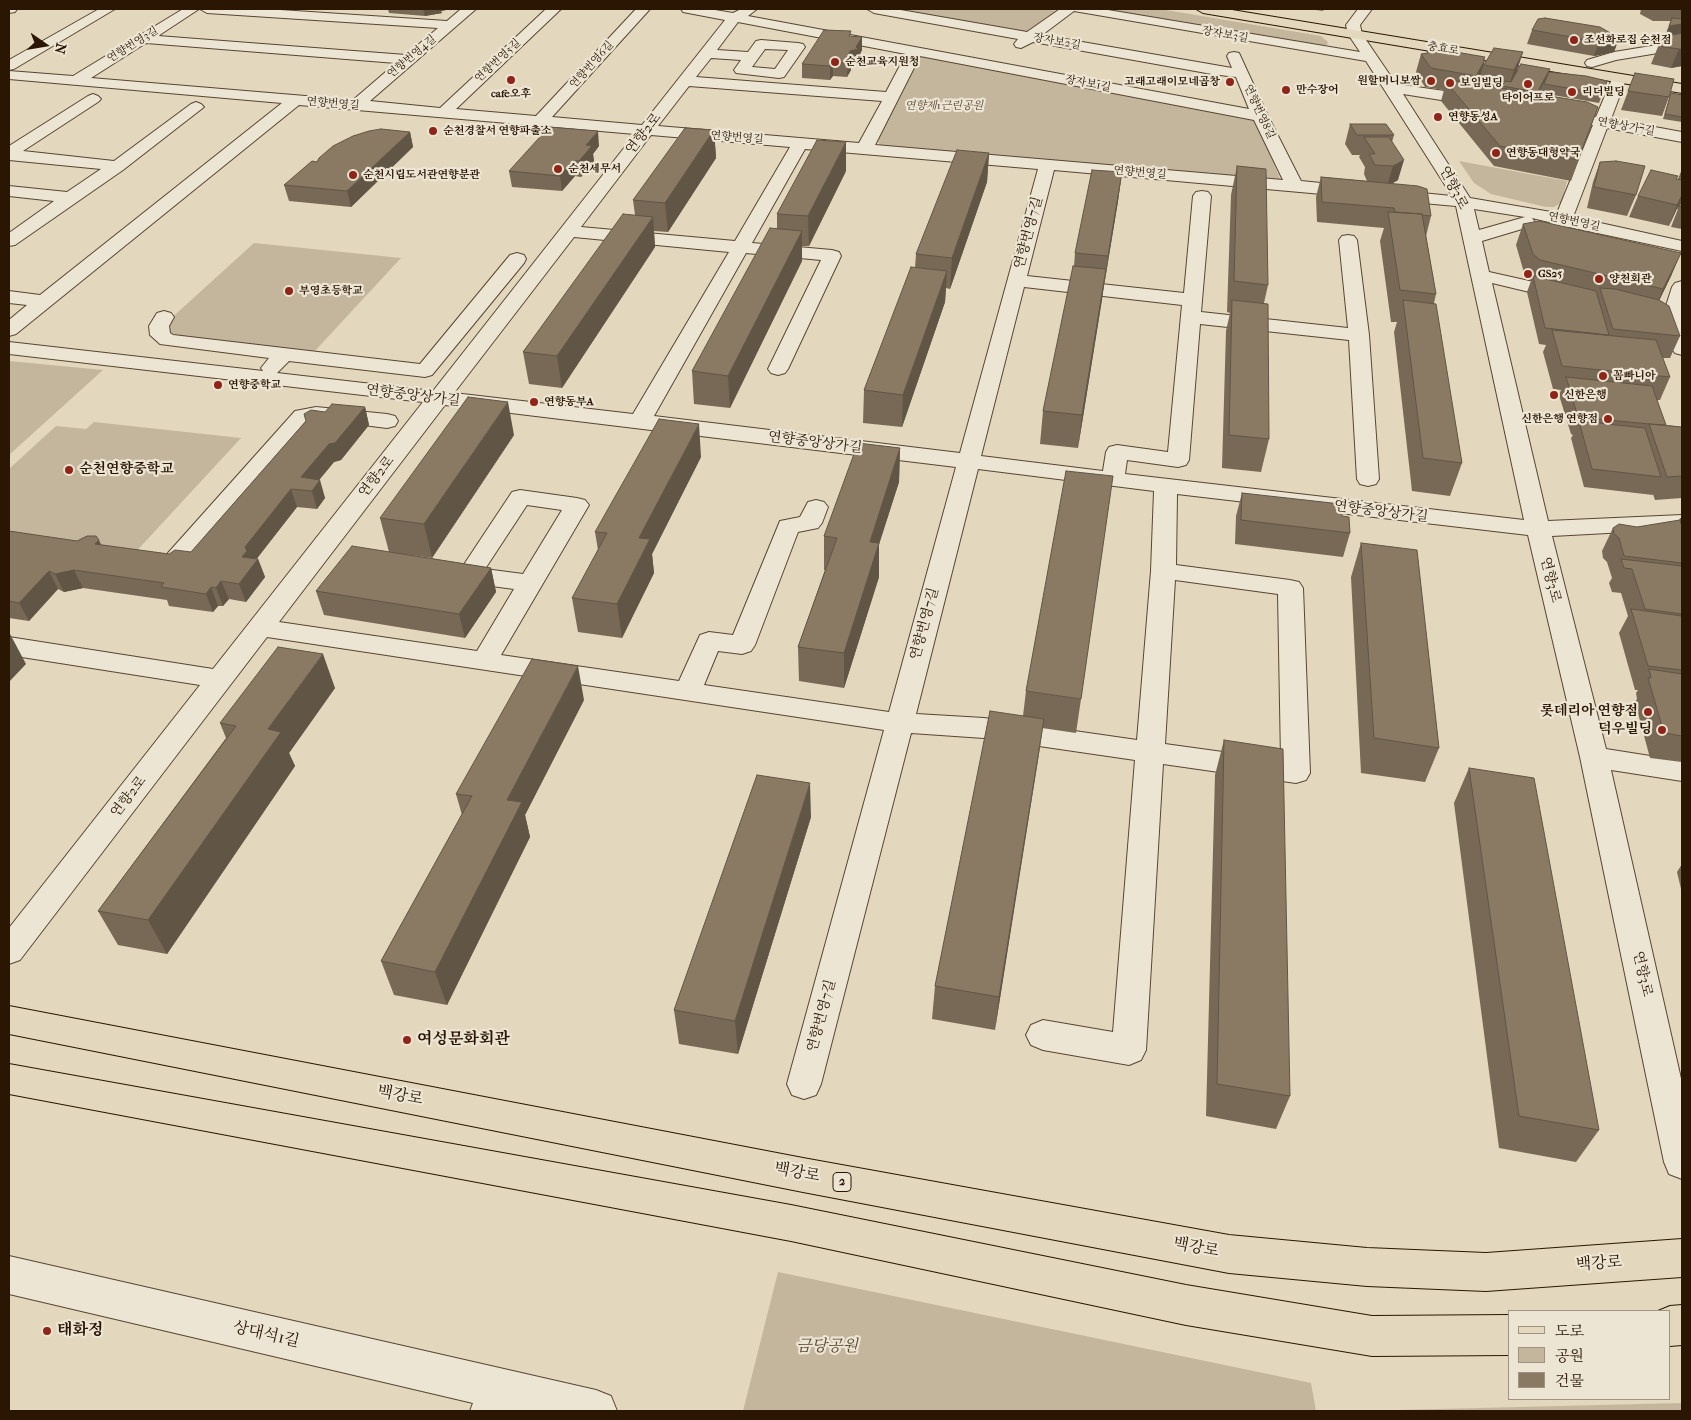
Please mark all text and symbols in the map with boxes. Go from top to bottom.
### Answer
north arrow [20,20,70,70]
street label: 연향번영3길 [105,24,161,66]
street label: 장자보3길 [1201,24,1249,46]
street label: 장자보2길 [1032,31,1082,53]
street label: 연향번영4길 [385,33,439,81]
place label: 조선화로집 순천점 [1584,33,1671,47]
marker: 조선화로집 순천점 [1568,34,1580,46]
street label: 연향번영5길 [472,36,524,86]
street label: 연향번영6길 [567,39,617,91]
street label: 충효로 [1426,40,1460,58]
text: N [51,41,70,56]
place label: 순천교육지원청 [845,55,919,69]
marker: 순천교육지원청 [829,56,841,68]
street label: 장자보1길 [1064,73,1112,95]
marker: cafe오후 [505,74,517,86]
place label: 원할머니보쌈 [1357,74,1421,88]
place label: 고래고래이모네곱창 [1124,75,1220,89]
marker: 원할머니보쌈 [1425,75,1437,87]
marker: 고래고래이모네곱창 [1224,76,1236,88]
place label: 보임빌딩 [1460,76,1503,90]
marker: 보임빌딩 [1444,77,1456,89]
marker: 타이어프로 [1522,78,1534,90]
street label: 연향번영8길 [1241,83,1277,141]
place label: 만수장어 [1296,83,1339,97]
marker: 만수장어 [1280,84,1292,96]
place label: 리더빌딩 [1582,85,1625,99]
marker: 리더빌딩 [1566,86,1578,98]
place label: cafe오후 [491,87,531,101]
place label: 타이어프로 [1501,91,1555,105]
street label: 연향번영길 [306,95,360,113]
park label: 연향제1근린공원 [905,99,983,113]
street label: 연향2로 [623,110,665,158]
place label: 연향동성A [1448,110,1498,124]
marker: 연향동성A [1432,111,1444,123]
street label: 연향상가7길 [1596,115,1656,139]
place label: 순천경찰서 연향파출소 [443,124,552,138]
marker: 순천경찰서 연향파출소 [427,125,439,137]
street label: 연향번영길 [710,129,764,147]
place label: 연향동대형약국 [1506,146,1580,160]
marker: 연향동대형약국 [1490,147,1502,159]
place label: 순천세무서 [568,162,621,176]
marker: 순천세무서 [552,163,564,175]
street label: 연향번영길 [1113,164,1167,182]
street label: 연향3로 [1435,164,1471,212]
place label: 순천시립도서관연향분관 [363,168,480,182]
marker: 순천시립도서관연향분관 [347,169,359,181]
street label: 연향번영7길 [1011,195,1047,271]
street label: 연향번영길 [1547,210,1601,234]
place label: GS25 [1538,267,1562,281]
marker: GS25 [1522,268,1534,280]
place label: 양천회관 [1609,272,1652,286]
marker: 양천회관 [1593,273,1605,285]
place label: 부영초등학교 [299,284,363,298]
marker: 부영초등학교 [283,285,295,297]
place label: 꼼빠니아 [1613,369,1656,383]
marker: 꼼빠니아 [1597,370,1609,382]
place label: 연향중학교 [228,378,281,392]
marker: 연향중학교 [212,379,224,391]
street label: 연향중앙상가길 [365,382,461,410]
place label: 신한은행 [1564,388,1607,402]
marker: 신한은행 [1548,389,1560,401]
place label: 연향동부A [544,395,594,409]
marker: 연향동부A [528,396,540,408]
place label: 신한은행 연향점 [1521,412,1598,426]
marker: 신한은행 연향점 [1602,413,1614,425]
street label: 연향중앙상가길 [767,429,863,457]
street label: 연향2로 [356,453,398,501]
place label: 순천연향중학교 [79,462,174,478]
marker: 순천연향중학교 [63,464,75,476]
street label: 연향중앙상가길 [1333,498,1429,526]
street label: 연향3로 [1536,555,1564,605]
street label: 연향번영7길 [907,586,943,662]
place label: 롯데리아 연향점 [1540,704,1638,720]
marker: 롯데리아 연향점 [1642,706,1654,718]
place label: 덕우빌딩 [1598,722,1652,738]
marker: 덕우빌딩 [1656,724,1668,736]
street label: 연향2로 [108,773,150,821]
street label: 연향3로 [1629,950,1655,998]
street label: 연향번영7길 [804,978,840,1054]
place label: 여성문화회관 [417,1030,510,1050]
marker: 여성문화회관 [401,1034,413,1046]
street label: 백강로 [375,1082,425,1110]
street label: 백강로 [772,1159,822,1187]
road number: 2 [833,1172,851,1192]
street label: 백강로 [1171,1234,1221,1262]
street label: 백강로 [1575,1253,1623,1275]
legend [1508,1310,1671,1400]
street label: 상대석1길 [231,1318,301,1352]
place label: 태화정 [57,1321,103,1341]
text: 도로 [1555,1322,1584,1340]
marker: 태화정 [41,1325,53,1337]
park label: 금당공원 [796,1337,858,1357]
text: 공원 [1555,1347,1584,1365]
text: 건물 [1555,1372,1584,1390]

